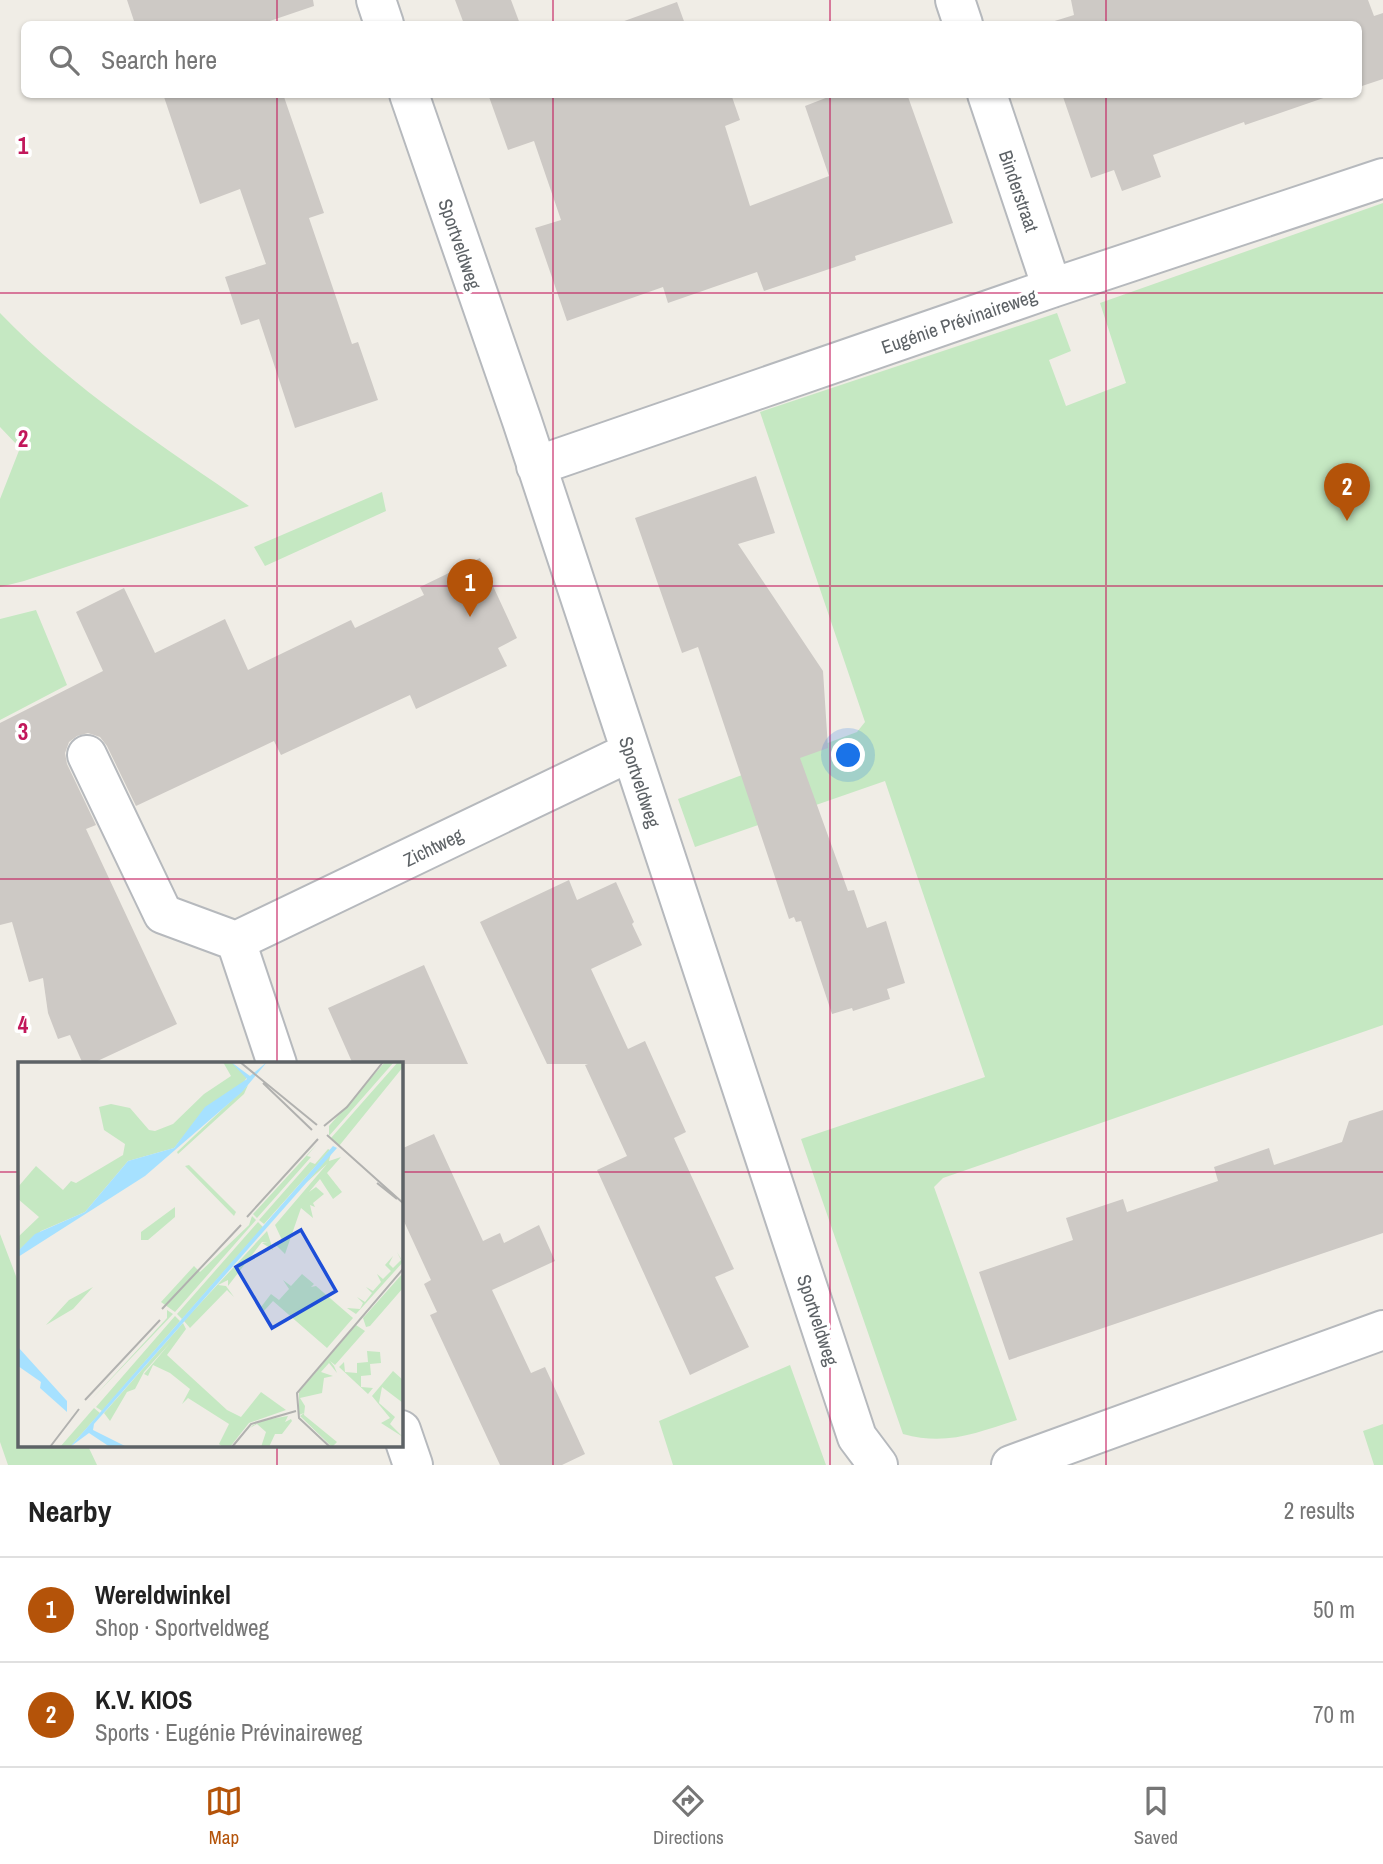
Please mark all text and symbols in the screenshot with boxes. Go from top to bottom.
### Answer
search box [21,21,1362,98]
icon: search [45,41,83,79]
text: Search here [101,42,217,77]
text: 1 [18,130,29,161]
street label: Binderstraat [993,147,1045,236]
street label: Sportveldweg [432,195,488,293]
street label: Eugénie Prévinaireweg [878,282,1041,360]
text: 2 [18,423,28,454]
pin: 2 [1324,463,1370,521]
pin: 1 [447,559,493,617]
text: 3 [18,716,28,747]
street label: Sportveldweg [613,733,667,831]
your location [831,738,865,772]
street label: Zichtweg [399,821,467,873]
text: 4 [18,1009,29,1040]
inset map [18,1062,402,1448]
street label: Sportveldweg [791,1271,845,1369]
text: Nearby [28,1491,111,1531]
text: 2 results [1284,1495,1355,1526]
text: Wereldwinkel [95,1577,231,1612]
text: 1 [46,1594,56,1625]
text: 50 m [1313,1594,1355,1625]
text: Shop · Sportveldweg [95,1612,269,1643]
text: K.V. KIOS [95,1682,193,1717]
text: 2 [46,1699,56,1730]
text: 70 m [1313,1699,1355,1730]
text: Sports · Eugénie Prévinaireweg [95,1717,362,1748]
tab: Map [205,1782,243,1850]
tab: Directions [653,1782,724,1850]
tab: Saved [1134,1782,1178,1850]

